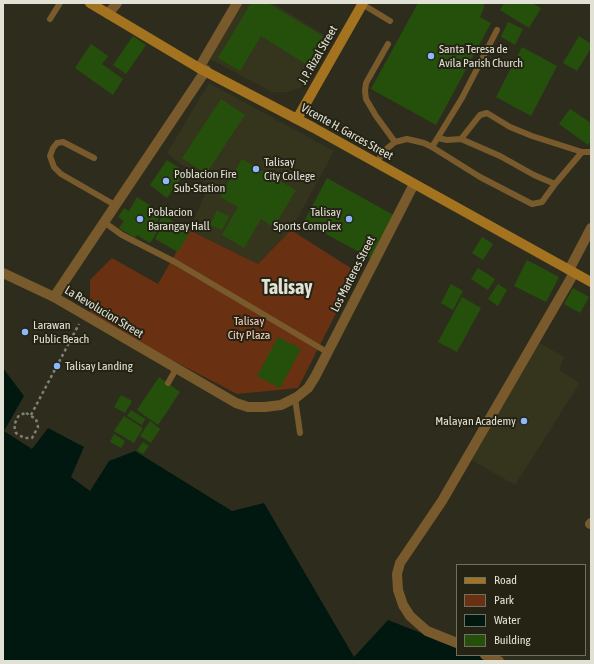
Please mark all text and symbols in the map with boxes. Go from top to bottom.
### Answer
street label: J. P. Rizal Street [295,23,341,87]
place label: Santa Teresa de Avila Parish Church [439,42,523,70]
marker: Santa Teresa de Avila Parish Church [426,51,436,61]
street label: Vicente H. Garces Street [298,101,396,163]
place label: Talisay City College [264,155,315,183]
marker: Talisay City College [251,164,261,174]
place label: Poblacion Fire Sub-Station [174,167,237,195]
marker: Poblacion Fire Sub-Station [161,176,171,186]
place label: Poblacion Barangay Hall [148,205,210,233]
place label: Talisay Sports Complex [273,205,341,233]
marker: Poblacion Barangay Hall [135,214,145,224]
marker: Talisay Sports Complex [344,214,354,224]
street label: Los Marteres Street [328,234,378,314]
district label: Talisay [261,276,313,300]
street label: La Revolucion Street [62,283,146,341]
park label: Talisay City Plaza [228,314,270,342]
place label: Larawan Public Beach [33,318,89,346]
marker: Larawan Public Beach [20,327,30,337]
place label: Talisay Landing [65,359,133,373]
marker: Talisay Landing [52,361,62,371]
place label: Malayan Academy [435,414,516,428]
marker: Malayan Academy [519,416,529,426]
legend [456,564,586,656]
text: Road [494,573,517,587]
text: Park [494,593,514,607]
text: Water [494,613,520,627]
text: Building [494,633,531,647]

